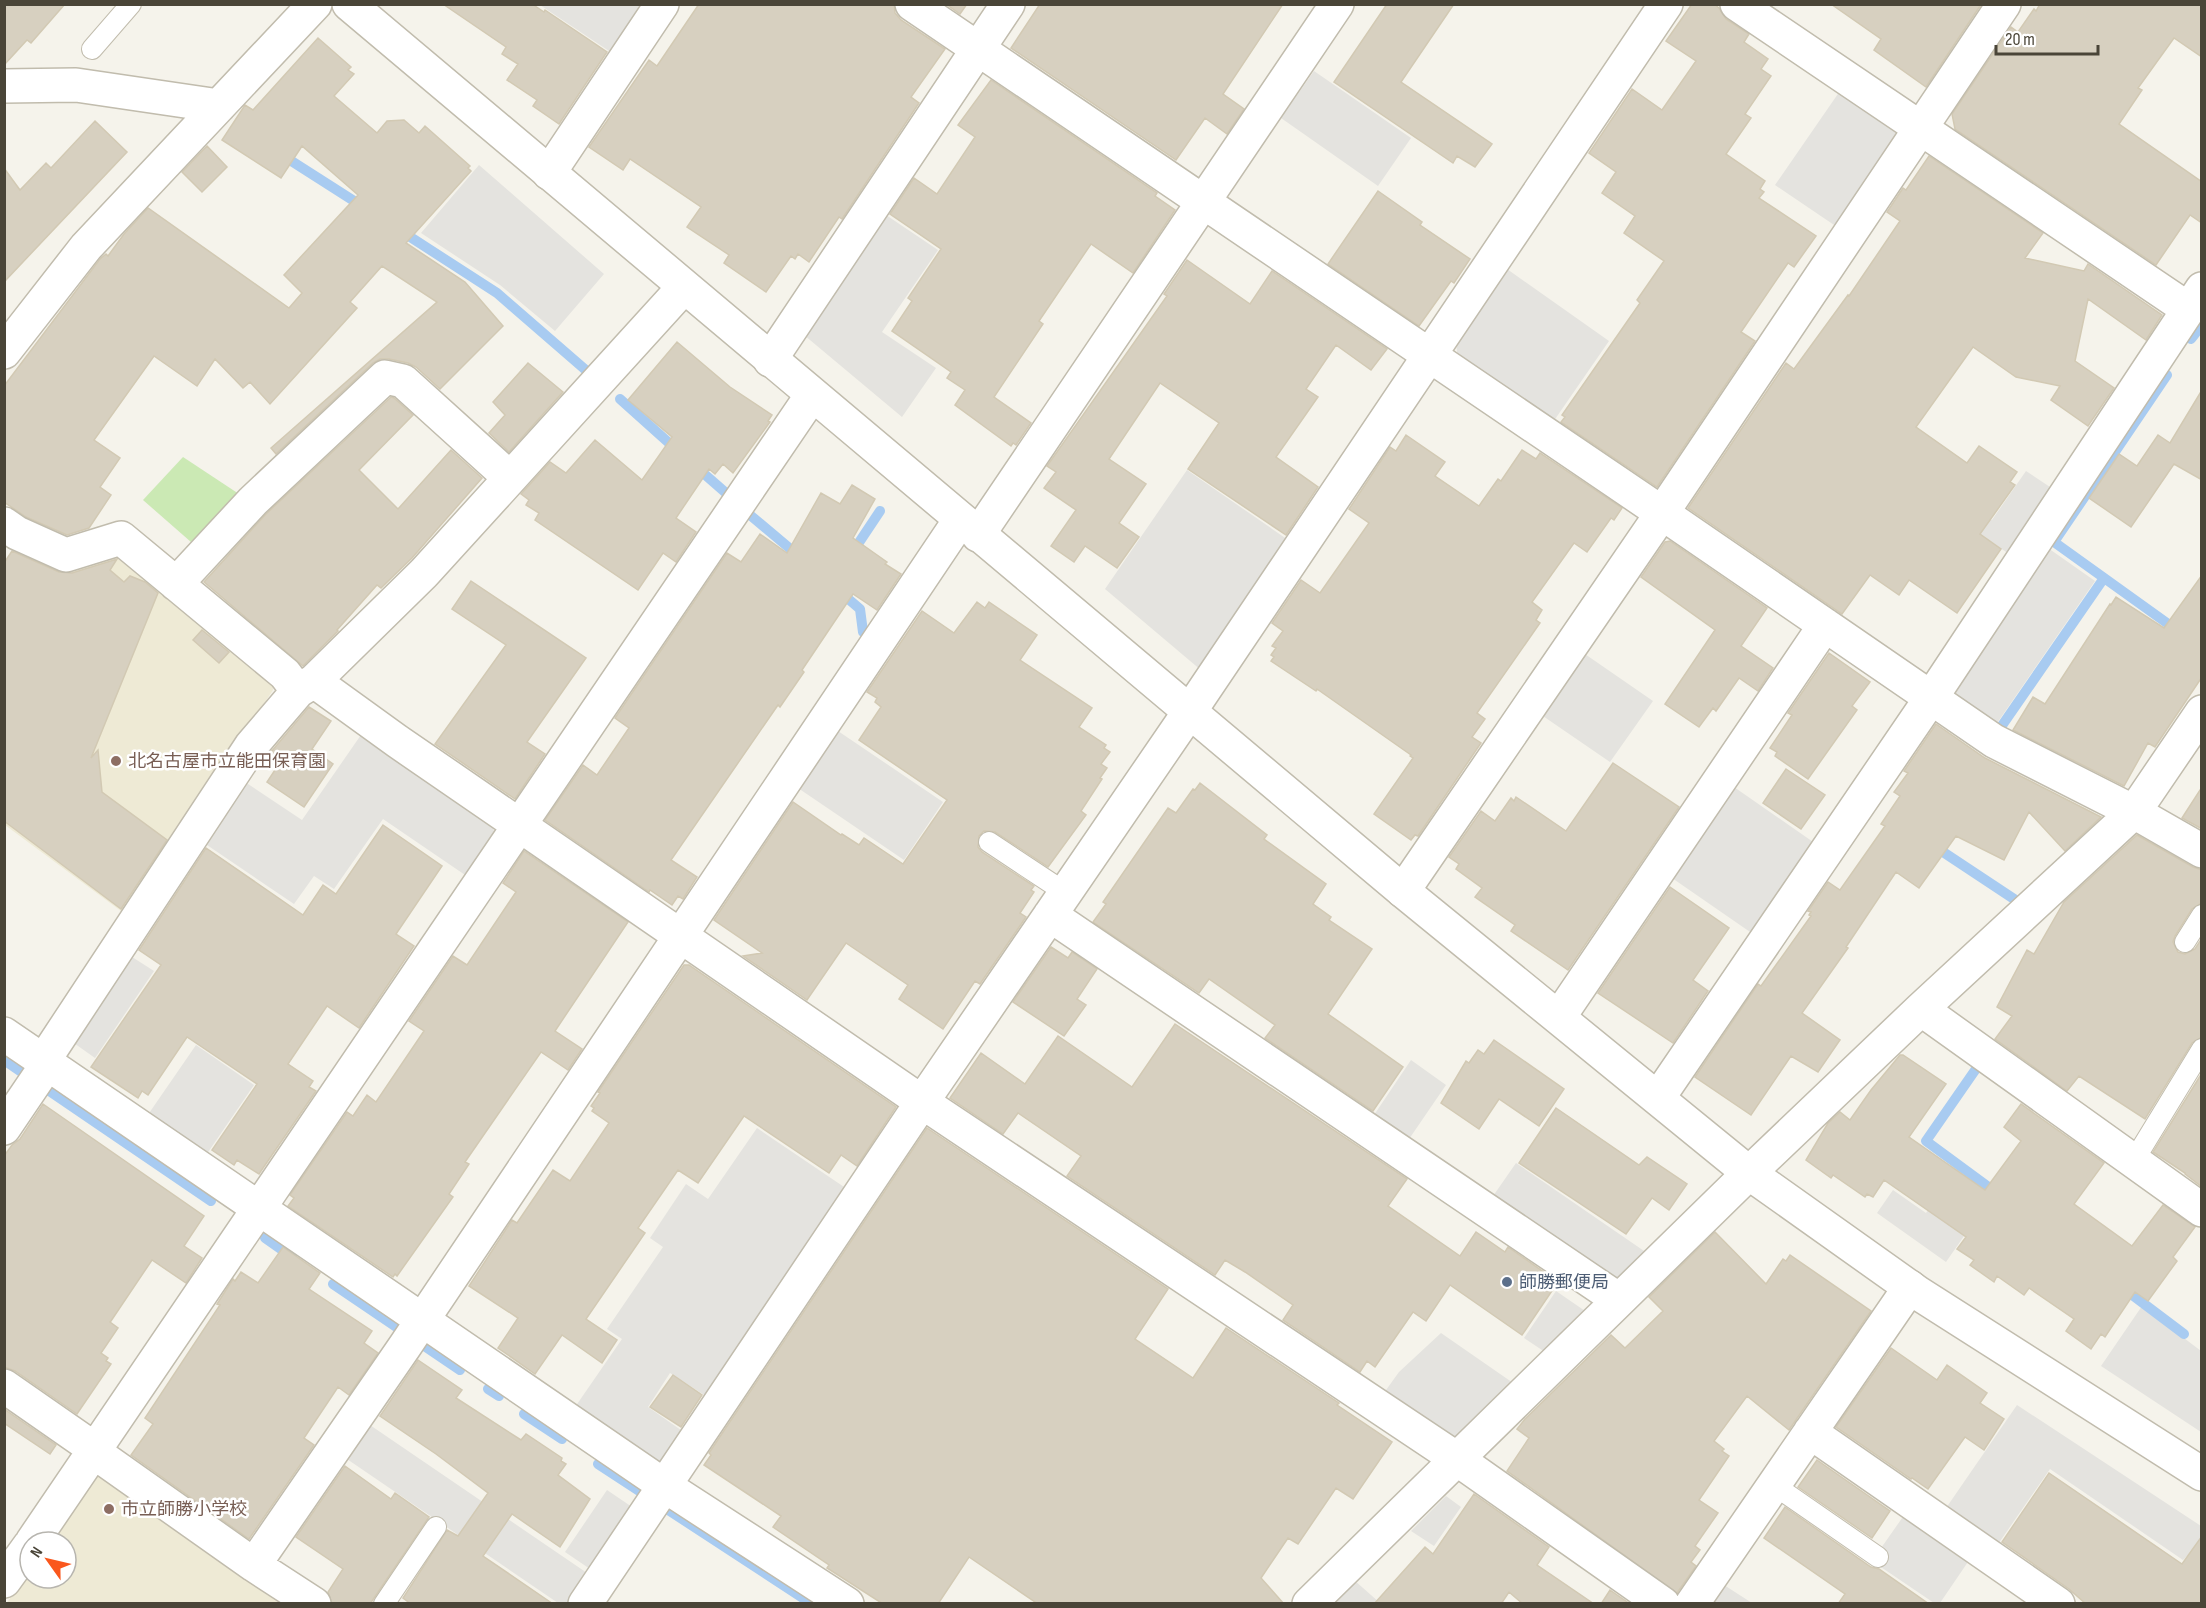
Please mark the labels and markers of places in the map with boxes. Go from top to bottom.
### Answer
place label: 北名古屋市立能田保育園 [128,751,326,772]
marker: 北名古屋市立能田保育園 [109,754,123,768]
place label: 師勝郵便局 [1519,1272,1609,1293]
marker: 師勝郵便局 [1500,1275,1514,1289]
place label: 市立師勝小学校 [121,1499,247,1520]
marker: 市立師勝小学校 [102,1502,116,1516]

